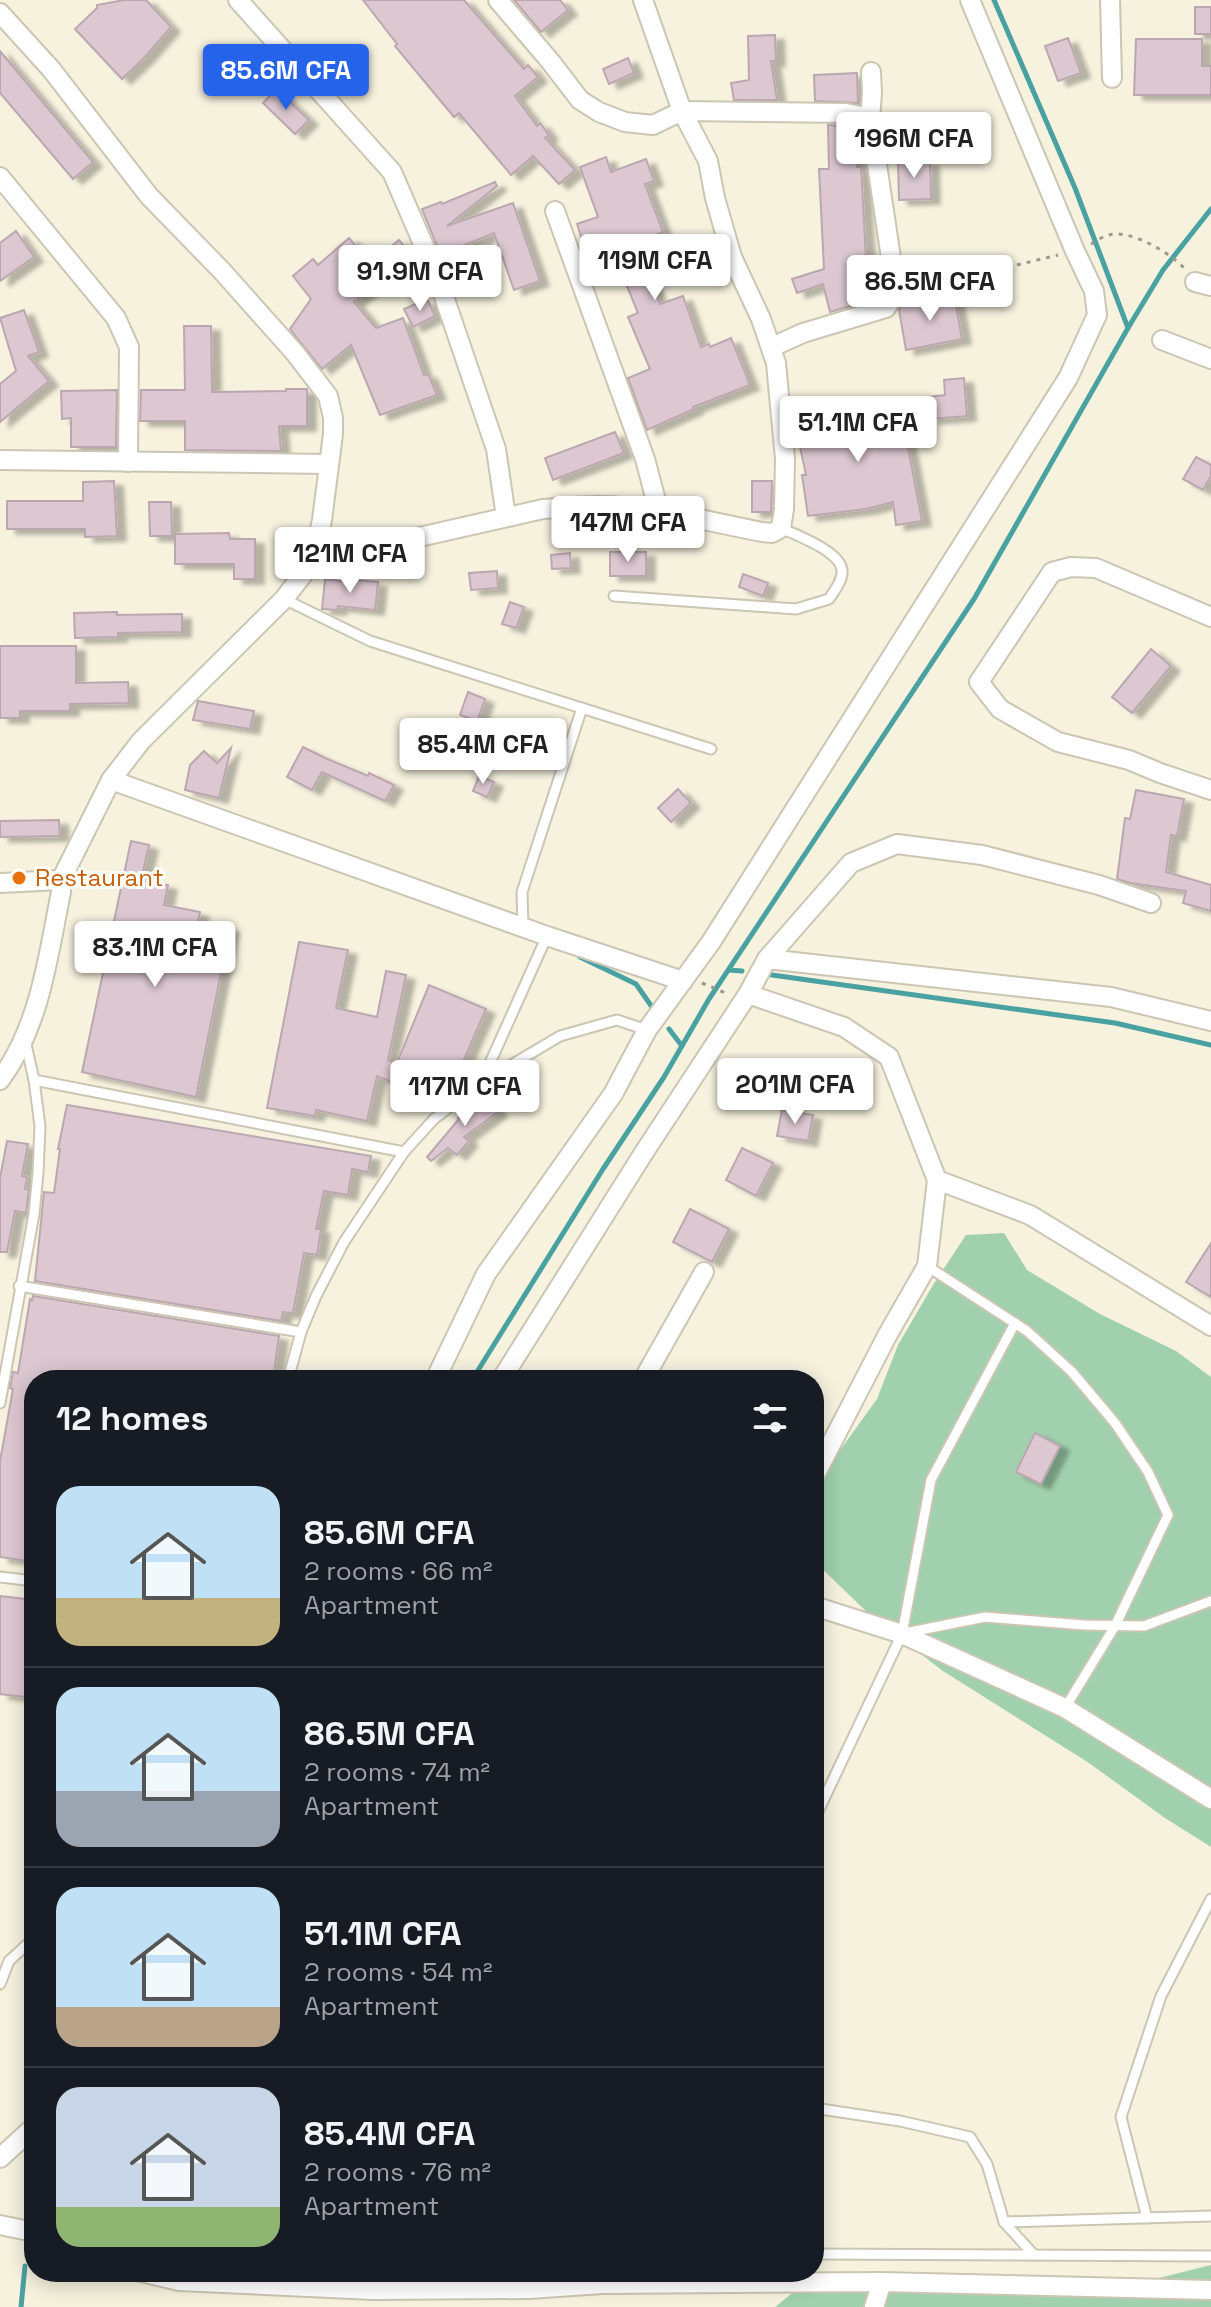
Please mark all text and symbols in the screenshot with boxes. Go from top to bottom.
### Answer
pin: 85.6M CFA [194,44,378,112]
text: 85.6M CFA [221,53,351,87]
pin: 196M CFA [831,112,997,180]
text: 196M CFA [854,121,974,155]
pin: 119M CFA [572,234,738,302]
text: 119M CFA [597,243,713,277]
pin: 91.9M CFA [328,245,512,313]
text: 91.9M CFA [356,254,484,288]
pin: 86.5M CFA [838,255,1022,323]
text: 86.5M CFA [865,264,995,298]
pin: 51.1M CFA [766,396,950,464]
text: 51.1M CFA [798,405,918,439]
pin: 147M CFA [545,496,711,564]
text: 147M CFA [569,505,687,539]
pin: 121M CFA [267,527,433,595]
text: 121M CFA [293,536,407,570]
pin: 85.4M CFA [391,718,575,786]
text: 85.4M CFA [418,727,549,761]
place label: Restaurant [35,862,164,893]
marker: Restaurant [10,869,28,887]
pin: 83.1M CFA [63,921,247,989]
text: 83.1M CFA [92,930,218,964]
pin: 201M CFA [712,1058,878,1126]
pin: 117M CFA [382,1060,548,1128]
text: 201M CFA [735,1067,855,1101]
text: 117M CFA [408,1069,522,1103]
icon: filters [748,1396,792,1440]
text: 12 homes [56,1397,208,1440]
text: 85.6M CFA [304,1511,474,1554]
icon: home [120,1518,216,1614]
text: 2 rooms · 66 m² [304,1554,493,1588]
text: Apartment [304,1588,439,1622]
text: 86.5M CFA [304,1712,475,1755]
icon: home [120,1719,216,1815]
text: 2 rooms · 74 m² [304,1755,490,1789]
text: Apartment [304,1789,439,1823]
text: 51.1M CFA [304,1912,462,1955]
icon: home [120,1919,216,2015]
text: 2 rooms · 54 m² [304,1955,493,1989]
text: Apartment [304,1989,439,2023]
text: 85.4M CFA [304,2112,475,2155]
icon: home [120,2119,216,2215]
text: 2 rooms · 76 m² [304,2155,491,2189]
text: Apartment [304,2189,439,2223]

